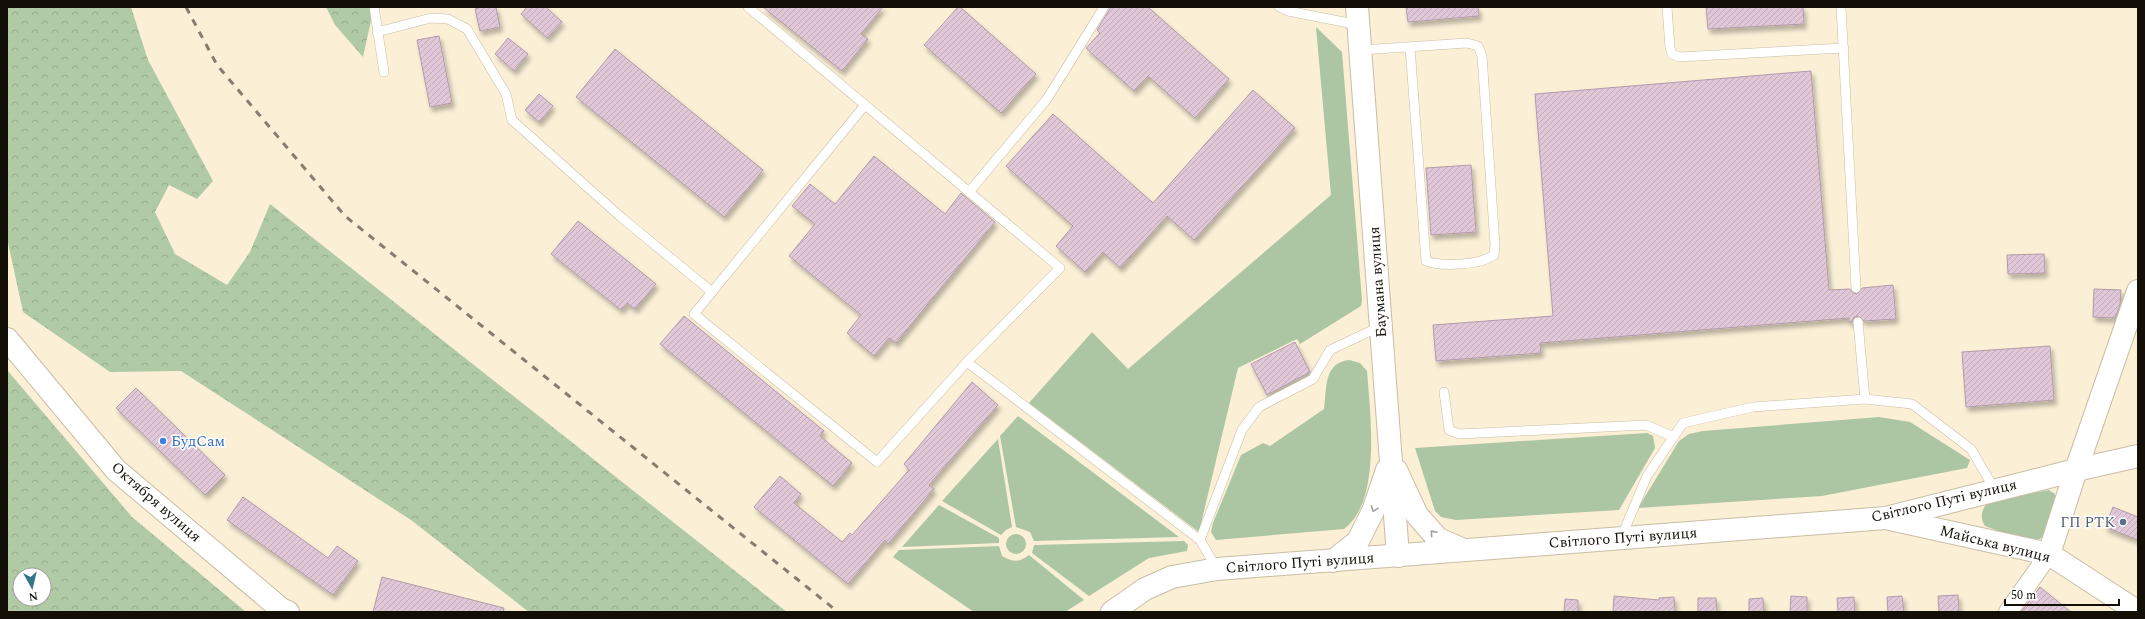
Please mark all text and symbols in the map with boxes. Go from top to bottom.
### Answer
street label: Баумана вулиця [1363,226,1393,338]
place label: БудСам [171,430,225,453]
marker: БудСам [158,436,168,446]
street label: Октября вулиця [106,456,206,548]
street label: Світлого Путі вулиця [1869,473,2019,529]
one-way arrow [1370,506,1378,513]
place label: ГП РТК [2060,511,2115,534]
marker: ГП РТК [2118,517,2128,527]
street label: Майська вулиця [1937,519,2053,569]
street label: Світлого Путі вулиця [1548,521,1698,555]
one-way arrow [1431,531,1438,538]
street label: Світлого Путі вулиця [1225,546,1375,580]
north arrow [12,567,52,607]
scale bar [2005,581,2119,607]
text: 50 m [2011,586,2036,605]
text: N [28,587,39,605]

